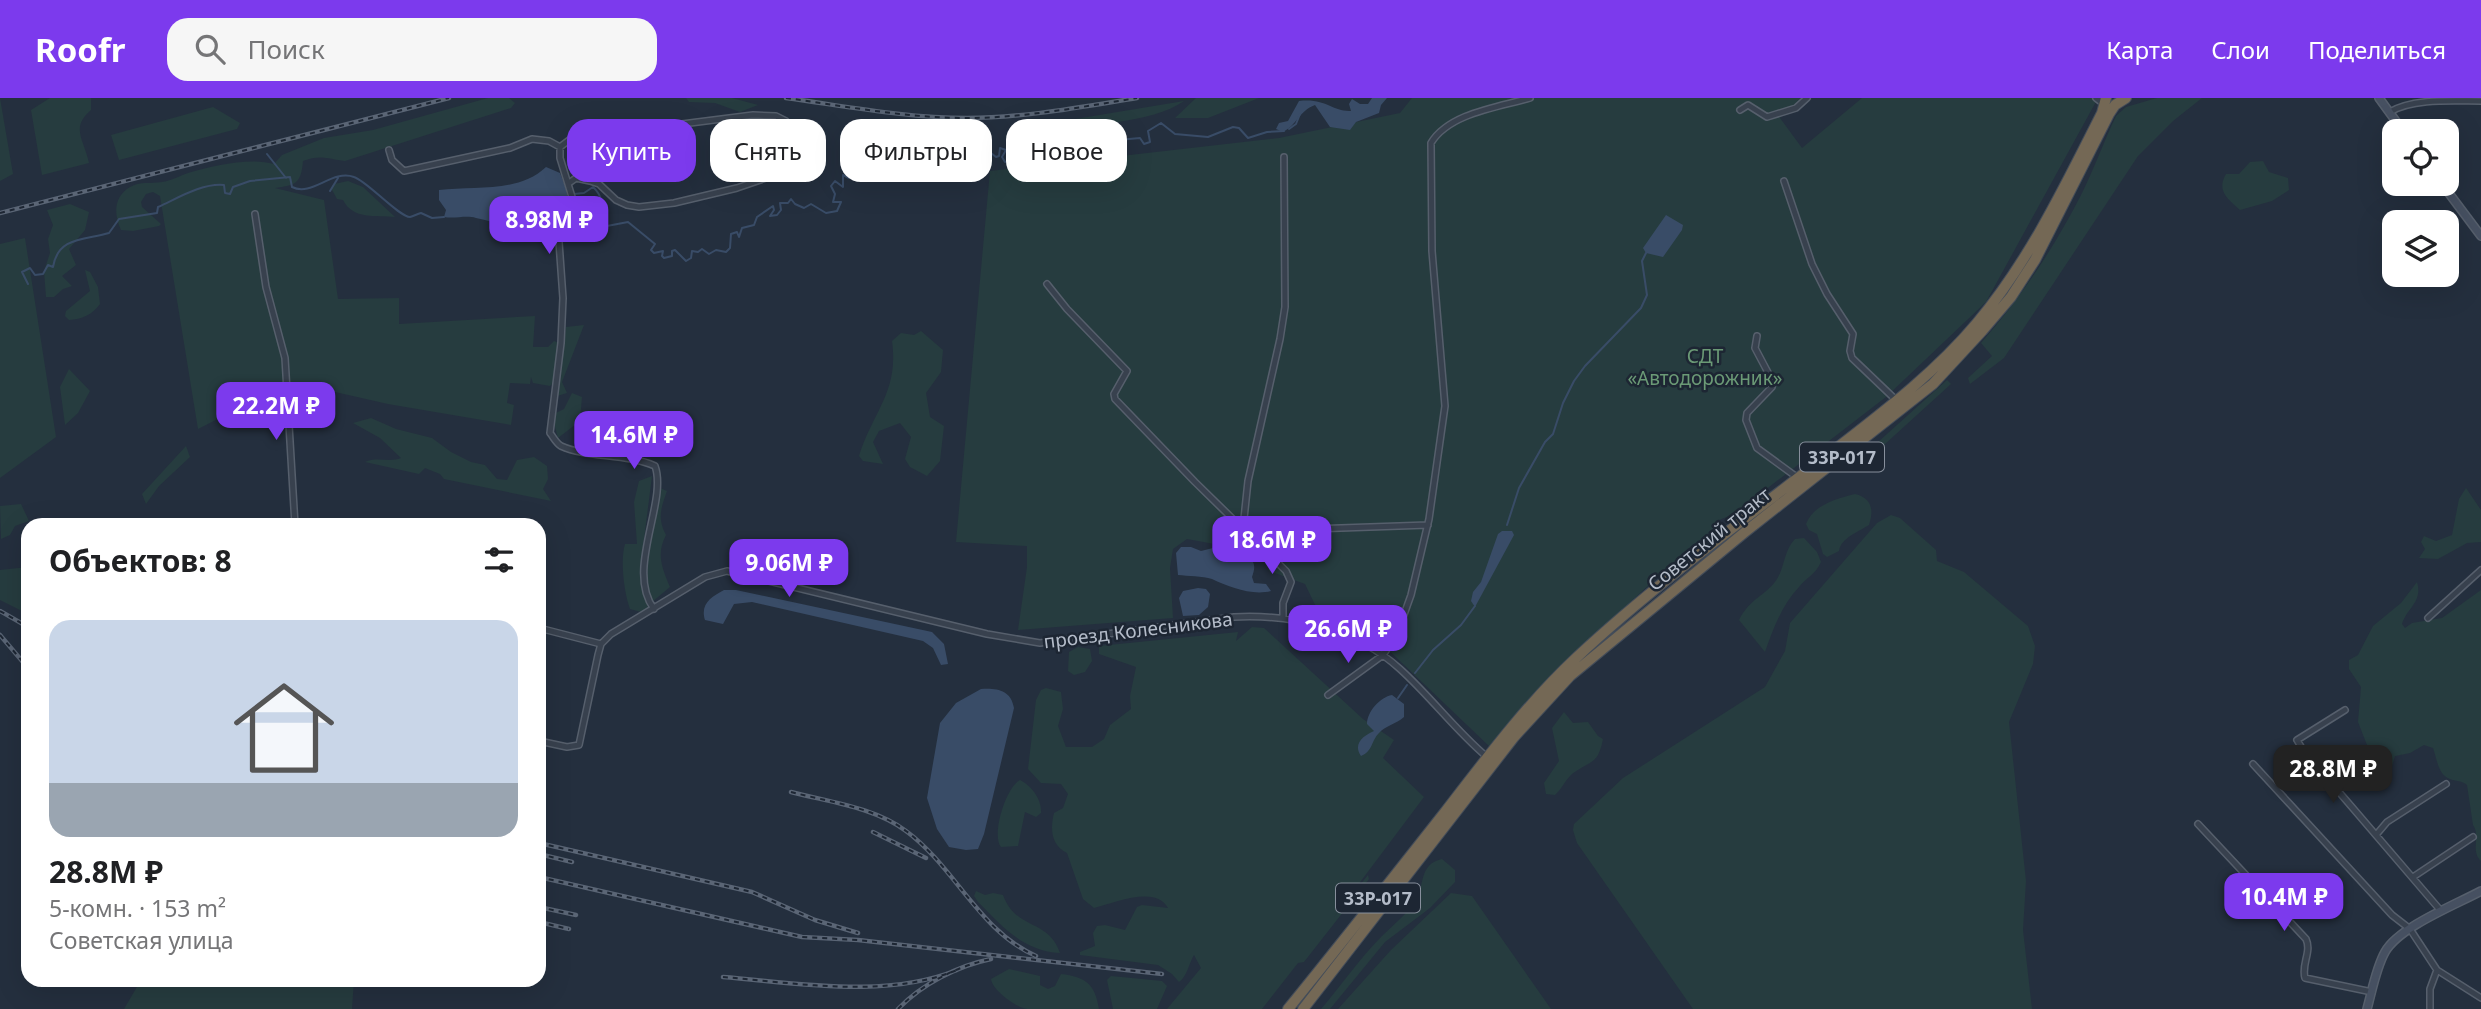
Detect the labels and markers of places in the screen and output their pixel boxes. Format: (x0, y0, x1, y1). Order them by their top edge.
pin: 8.98M ₽ (484, 197, 614, 256)
pin: 22.2M ₽ (211, 382, 341, 442)
pin: 14.6M ₽ (569, 412, 699, 471)
pin: 18.6M ₽ (1207, 517, 1337, 576)
pin: 9.06M ₽ (724, 540, 854, 599)
pin: 26.6M ₽ (1283, 606, 1413, 665)
pin: 28.8M ₽ (2268, 746, 2398, 805)
pin: 10.4M ₽ (2219, 874, 2349, 933)

